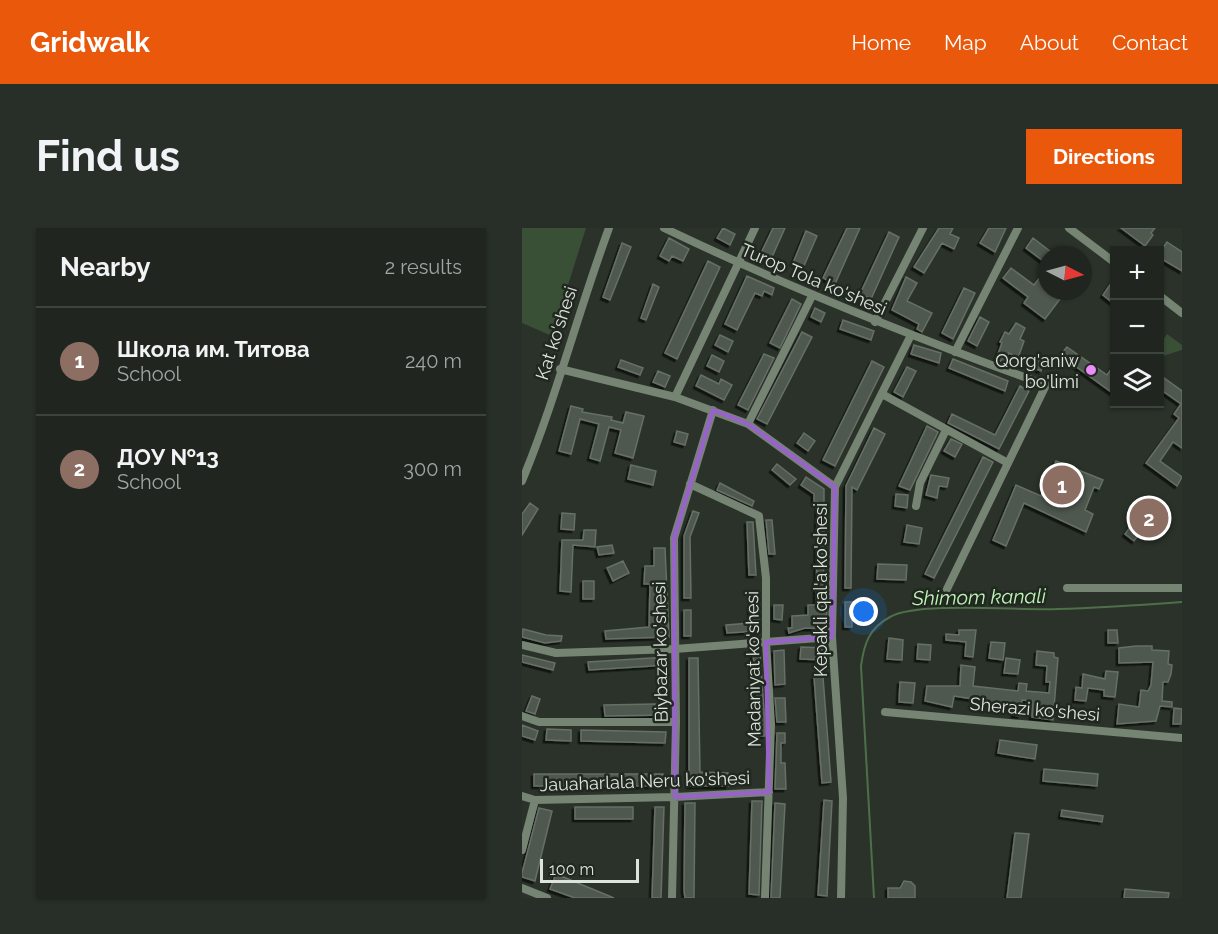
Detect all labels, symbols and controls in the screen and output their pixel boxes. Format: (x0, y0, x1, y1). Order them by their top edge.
text: Gridwalk (30, 26, 150, 59)
text: Home (852, 30, 911, 55)
text: Map (944, 30, 987, 55)
text: About (1020, 30, 1079, 55)
text: Contact (1112, 30, 1188, 55)
button: Directions (1026, 129, 1182, 184)
text: Find us (36, 132, 180, 181)
street label: Turop Tola ko'shesi (738, 239, 890, 319)
north arrow (1038, 246, 1092, 300)
map controls (1110, 246, 1164, 408)
button: + (1110, 246, 1164, 300)
text: Nearby (60, 252, 150, 282)
text: 2 results (385, 255, 462, 279)
street label: Kat ko'shesi (531, 284, 581, 382)
button: − (1110, 300, 1164, 354)
text: Школа им. Титова (117, 336, 310, 362)
text: 1 (75, 349, 84, 373)
text: 240 m (405, 349, 462, 373)
place label: Qorg'aniw bo'limi (995, 350, 1079, 392)
button: layers (1110, 354, 1164, 408)
text: School (117, 362, 181, 386)
marker: Qorg'aniw bo'limi (1084, 363, 1098, 377)
text: ДОУ №13 (117, 444, 219, 470)
text: 2 (74, 457, 85, 481)
text: 300 m (403, 457, 462, 481)
pin: 1 (1042, 462, 1082, 508)
text: School (117, 470, 181, 494)
pin: 2 (1130, 496, 1168, 540)
street label: Kepakli qal'a ko'shesi (810, 503, 831, 677)
street label: Biybazar ko'shesi (648, 581, 672, 723)
water label: Shimom kanali (911, 584, 1047, 610)
street label: Madaniyat ko'shesi (741, 591, 765, 747)
your location (849, 597, 878, 626)
street label: Sherazi ko'shesi (969, 693, 1101, 725)
street label: Jauaharlala Neru ko'shesi (539, 767, 751, 795)
scale bar (540, 856, 639, 884)
text: 100 m (549, 860, 594, 879)

